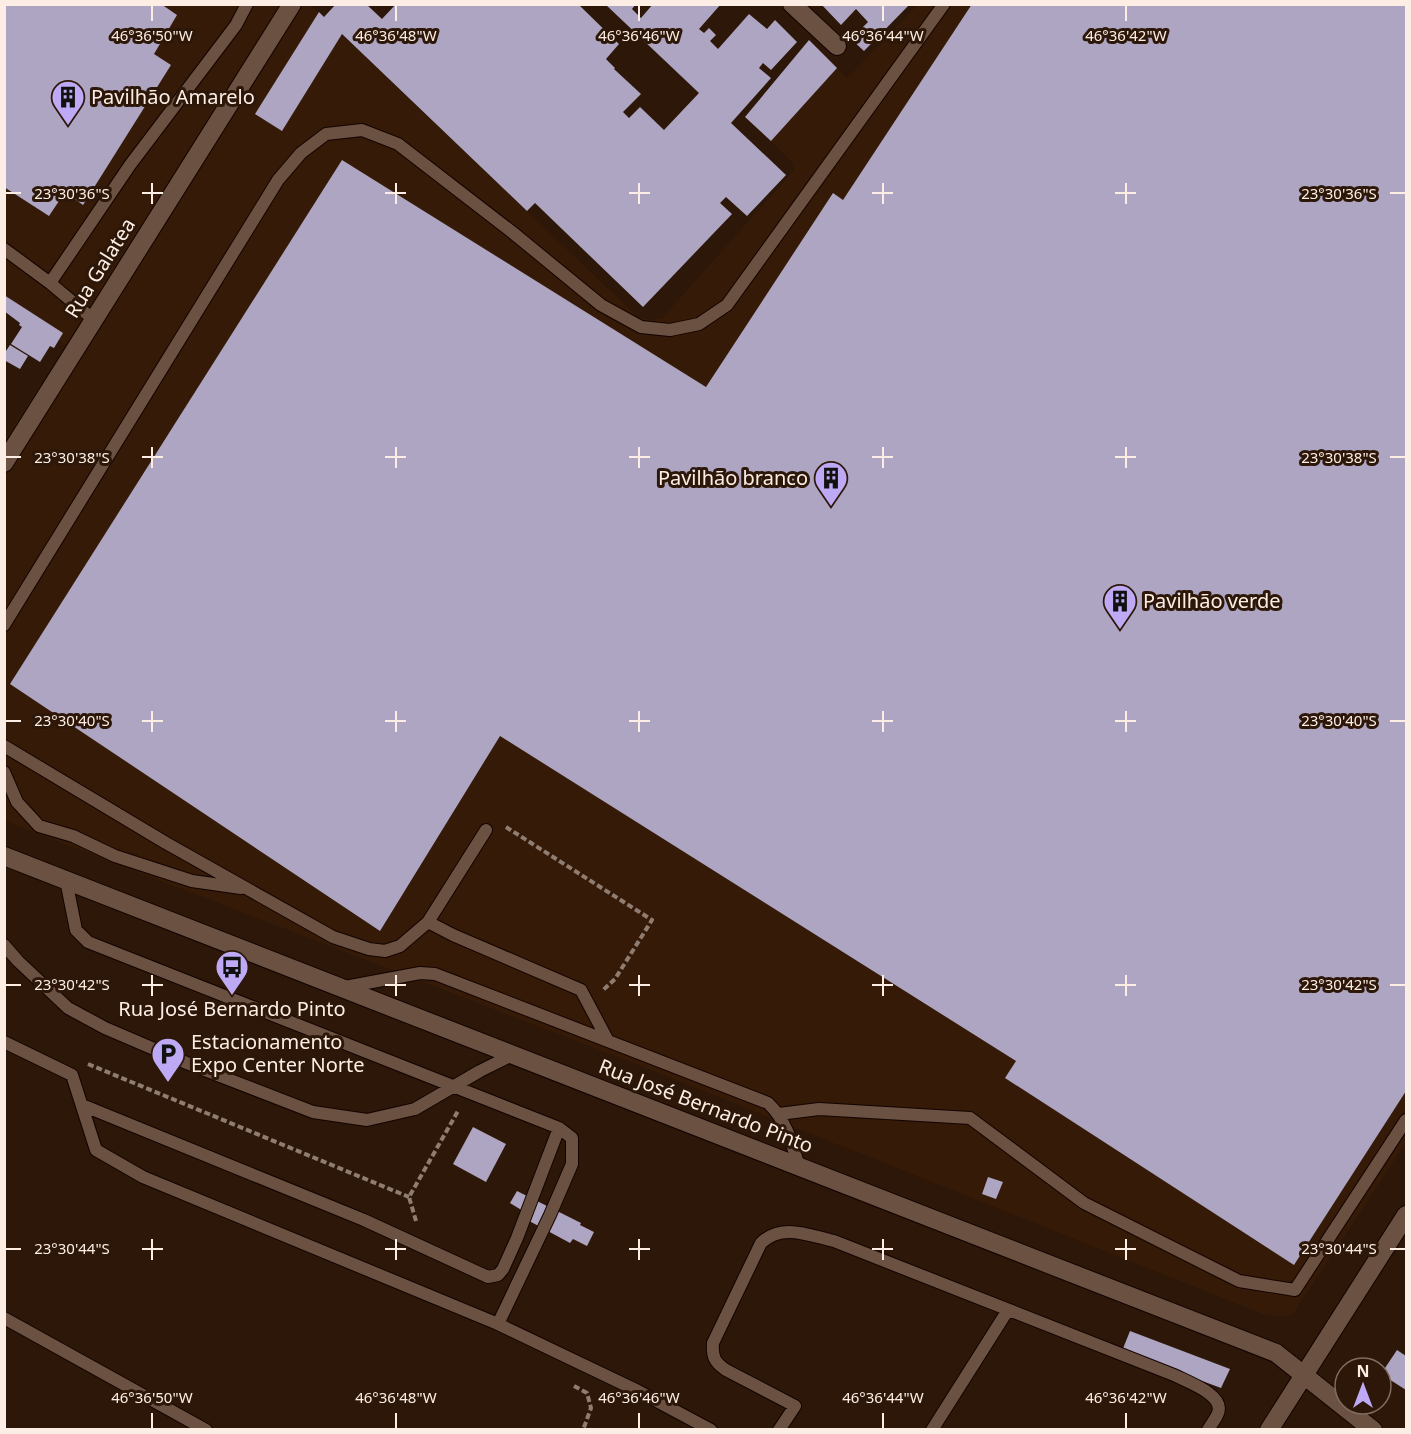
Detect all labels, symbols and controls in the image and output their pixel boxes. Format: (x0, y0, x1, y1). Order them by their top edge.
text: 46°36'50"W (111, 25, 193, 45)
text: 46°36'48"W (355, 25, 437, 45)
text: 46°36'46"W (598, 25, 680, 45)
text: 46°36'44"W (842, 25, 924, 45)
text: 46°36'42"W (1085, 25, 1167, 45)
building icon: Pavilhão Amarelo (50, 79, 86, 126)
place label: Pavilhão Amarelo (91, 83, 255, 110)
text: 23°30'36"S (34, 183, 110, 203)
text: 23°30'36"S (1301, 183, 1377, 203)
street label: Rua Galatea (58, 213, 141, 323)
text: 23°30'38"S (34, 447, 110, 467)
text: 23°30'38"S (1301, 447, 1377, 467)
building icon: Pavilhão branco (813, 460, 849, 507)
place label: Pavilhão branco (658, 464, 808, 491)
building icon: Pavilhão verde (1102, 583, 1138, 630)
place label: Pavilhão verde (1143, 587, 1281, 614)
text: 23°30'40"S (34, 710, 110, 730)
text: 23°30'40"S (1301, 710, 1377, 730)
bus stop icon: Rua José Bernardo Pinto (214, 949, 250, 996)
text: 23°30'42"S (34, 974, 110, 994)
text: 23°30'42"S (1301, 974, 1377, 994)
place label: Rua José Bernardo Pinto (118, 995, 346, 1022)
place label: Estacionamento Expo Center Norte (191, 1028, 365, 1078)
parking icon: Estacionamento Expo Center Norte (150, 1036, 186, 1083)
street label: Rua José Bernardo Pinto (595, 1052, 817, 1159)
text: 23°30'44"S (34, 1238, 110, 1258)
text: 23°30'44"S (1301, 1238, 1377, 1258)
north arrow (1333, 1356, 1393, 1416)
text: N (1356, 1360, 1370, 1382)
text: 46°36'50"W (111, 1387, 193, 1407)
text: 46°36'48"W (355, 1387, 437, 1407)
text: 46°36'46"W (598, 1387, 680, 1407)
text: 46°36'44"W (842, 1387, 924, 1407)
text: 46°36'42"W (1085, 1387, 1167, 1407)

